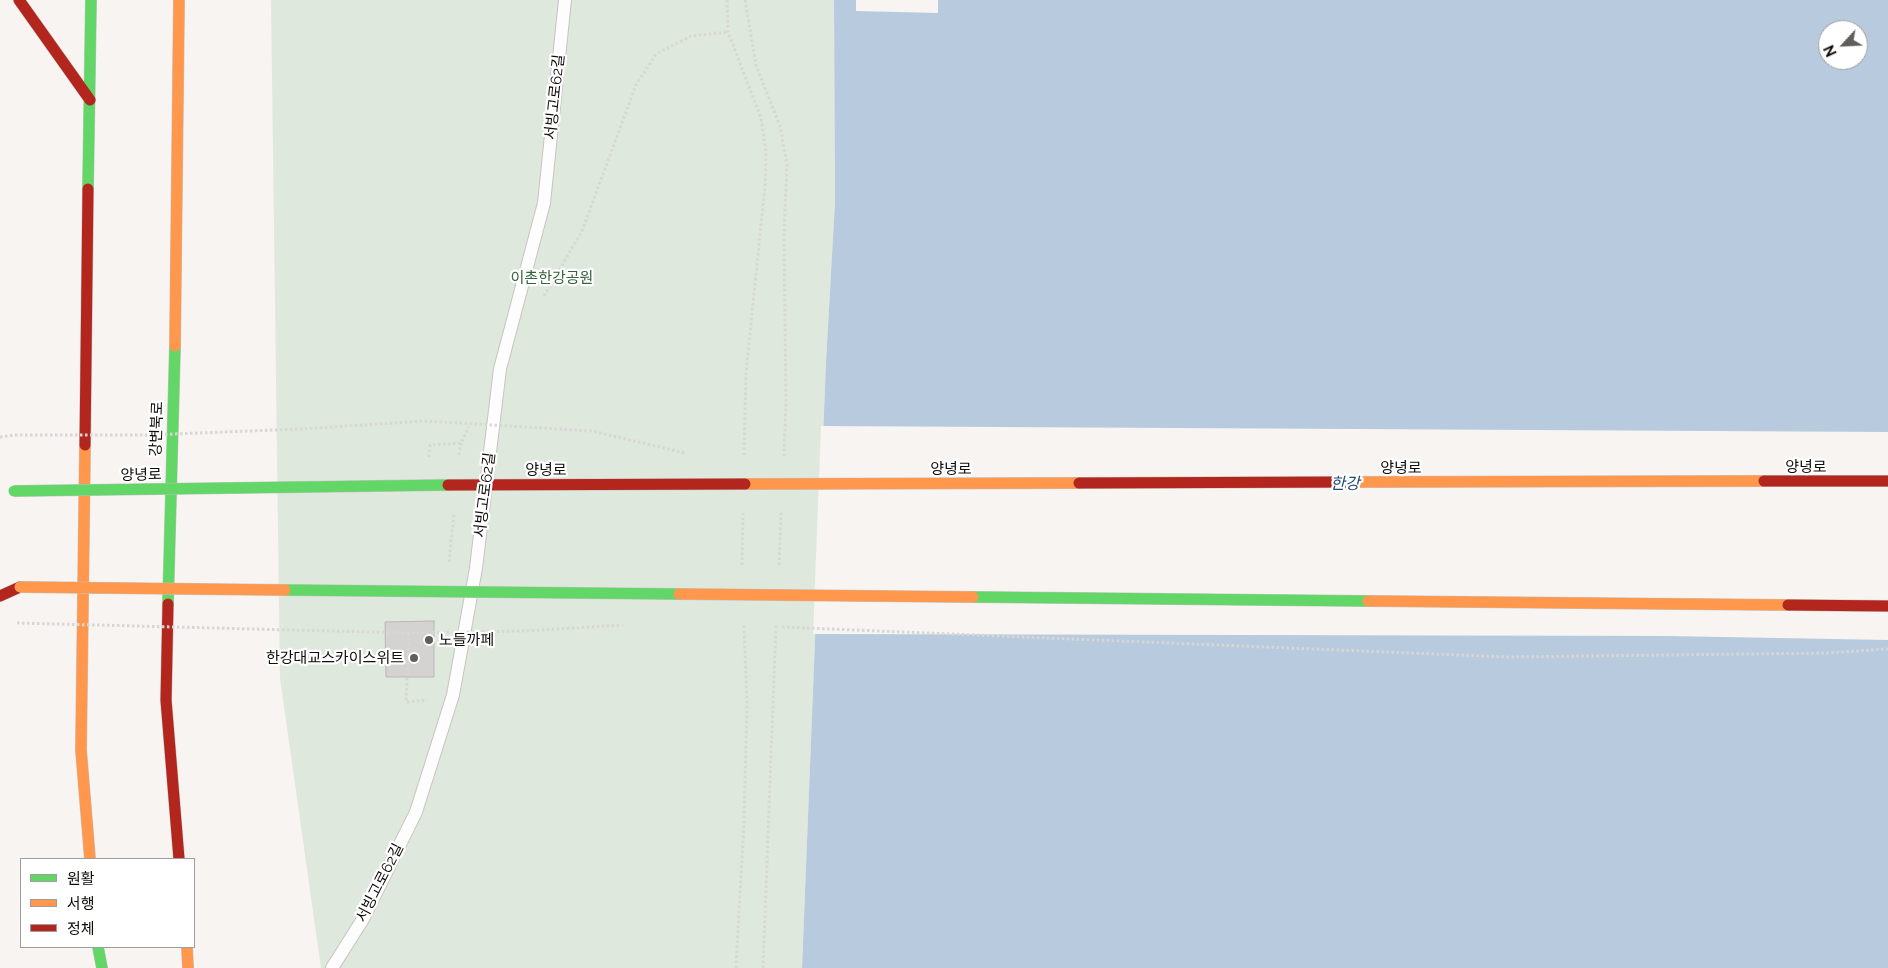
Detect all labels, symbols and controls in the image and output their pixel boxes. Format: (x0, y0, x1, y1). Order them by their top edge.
north arrow (1818, 20, 1868, 70)
text: N (1821, 43, 1840, 59)
street label: 서빙고로62길 (542, 53, 568, 141)
park label: 이촌한강공원 (511, 269, 593, 287)
street label: 강변북로 (147, 401, 167, 457)
street label: 서빙고로62길 (471, 451, 499, 539)
street label: 양녕로 (1785, 458, 1827, 476)
street label: 양녕로 (1380, 459, 1422, 477)
street label: 양녕로 (930, 460, 972, 478)
street label: 양녕로 (525, 461, 567, 479)
street label: 양녕로 (120, 466, 162, 484)
water label: 한강 (1330, 474, 1360, 494)
place label: 노들까페 (439, 631, 494, 649)
marker: 노들까페 (423, 634, 435, 646)
place label: 한강대교스카이스위트 (266, 649, 404, 667)
marker: 한강대교스카이스위트 (408, 652, 420, 664)
street label: 서빙고로62길 (352, 841, 408, 925)
legend (20, 858, 195, 948)
text: 원활 (67, 870, 95, 888)
text: 서행 (67, 895, 95, 913)
text: 정체 (67, 920, 95, 938)

